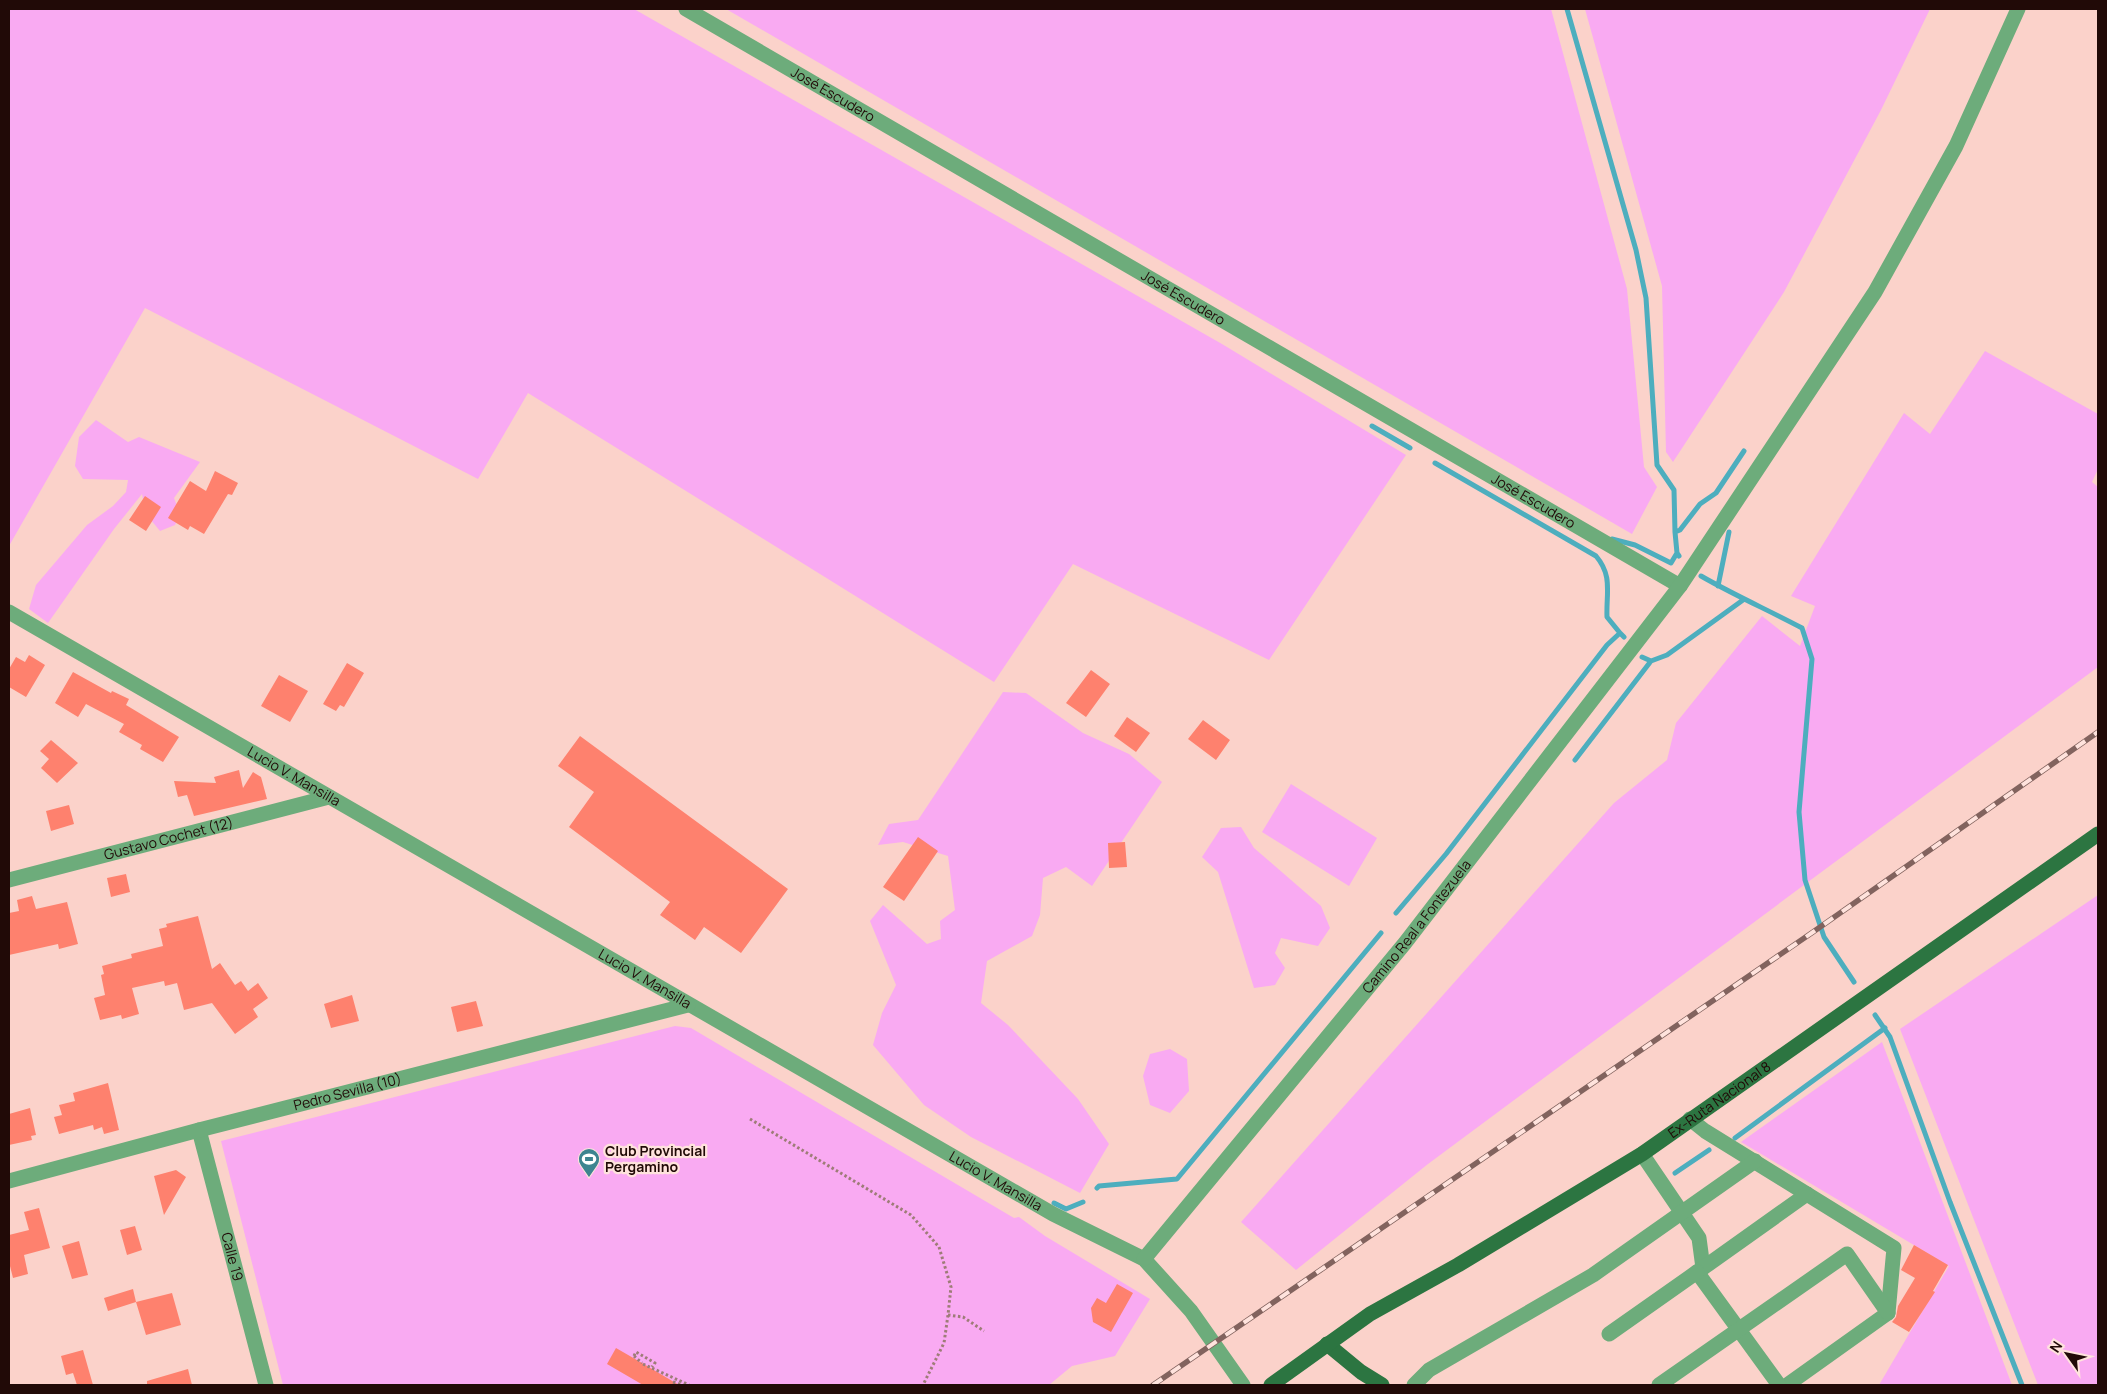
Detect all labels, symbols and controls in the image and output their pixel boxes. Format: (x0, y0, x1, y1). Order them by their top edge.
street label: José Escudero (788, 62, 879, 126)
street label: José Escudero (1138, 265, 1229, 329)
street label: José Escudero (1488, 469, 1579, 532)
street label: Lucio V. Mansilla (244, 742, 344, 810)
street label: Gustavo Cochet (12) (102, 812, 235, 864)
street label: Camino Real a Fontezuela (1357, 855, 1475, 997)
street label: Lucio V. Mansilla (595, 944, 695, 1012)
street label: Ex-Ruta Nacional 8 (1664, 1057, 1774, 1142)
street label: Pedro Sevilla (10) (291, 1069, 403, 1115)
place label: Club Provincial Pergamino (605, 1141, 706, 1176)
street label: Lucio V. Mansilla (946, 1146, 1046, 1215)
sports icon: Club Provincial Pergamino (577, 1147, 601, 1178)
street label: Calle 19 (217, 1230, 248, 1283)
north arrow (2042, 1329, 2092, 1379)
text: N (2045, 1337, 2066, 1356)

